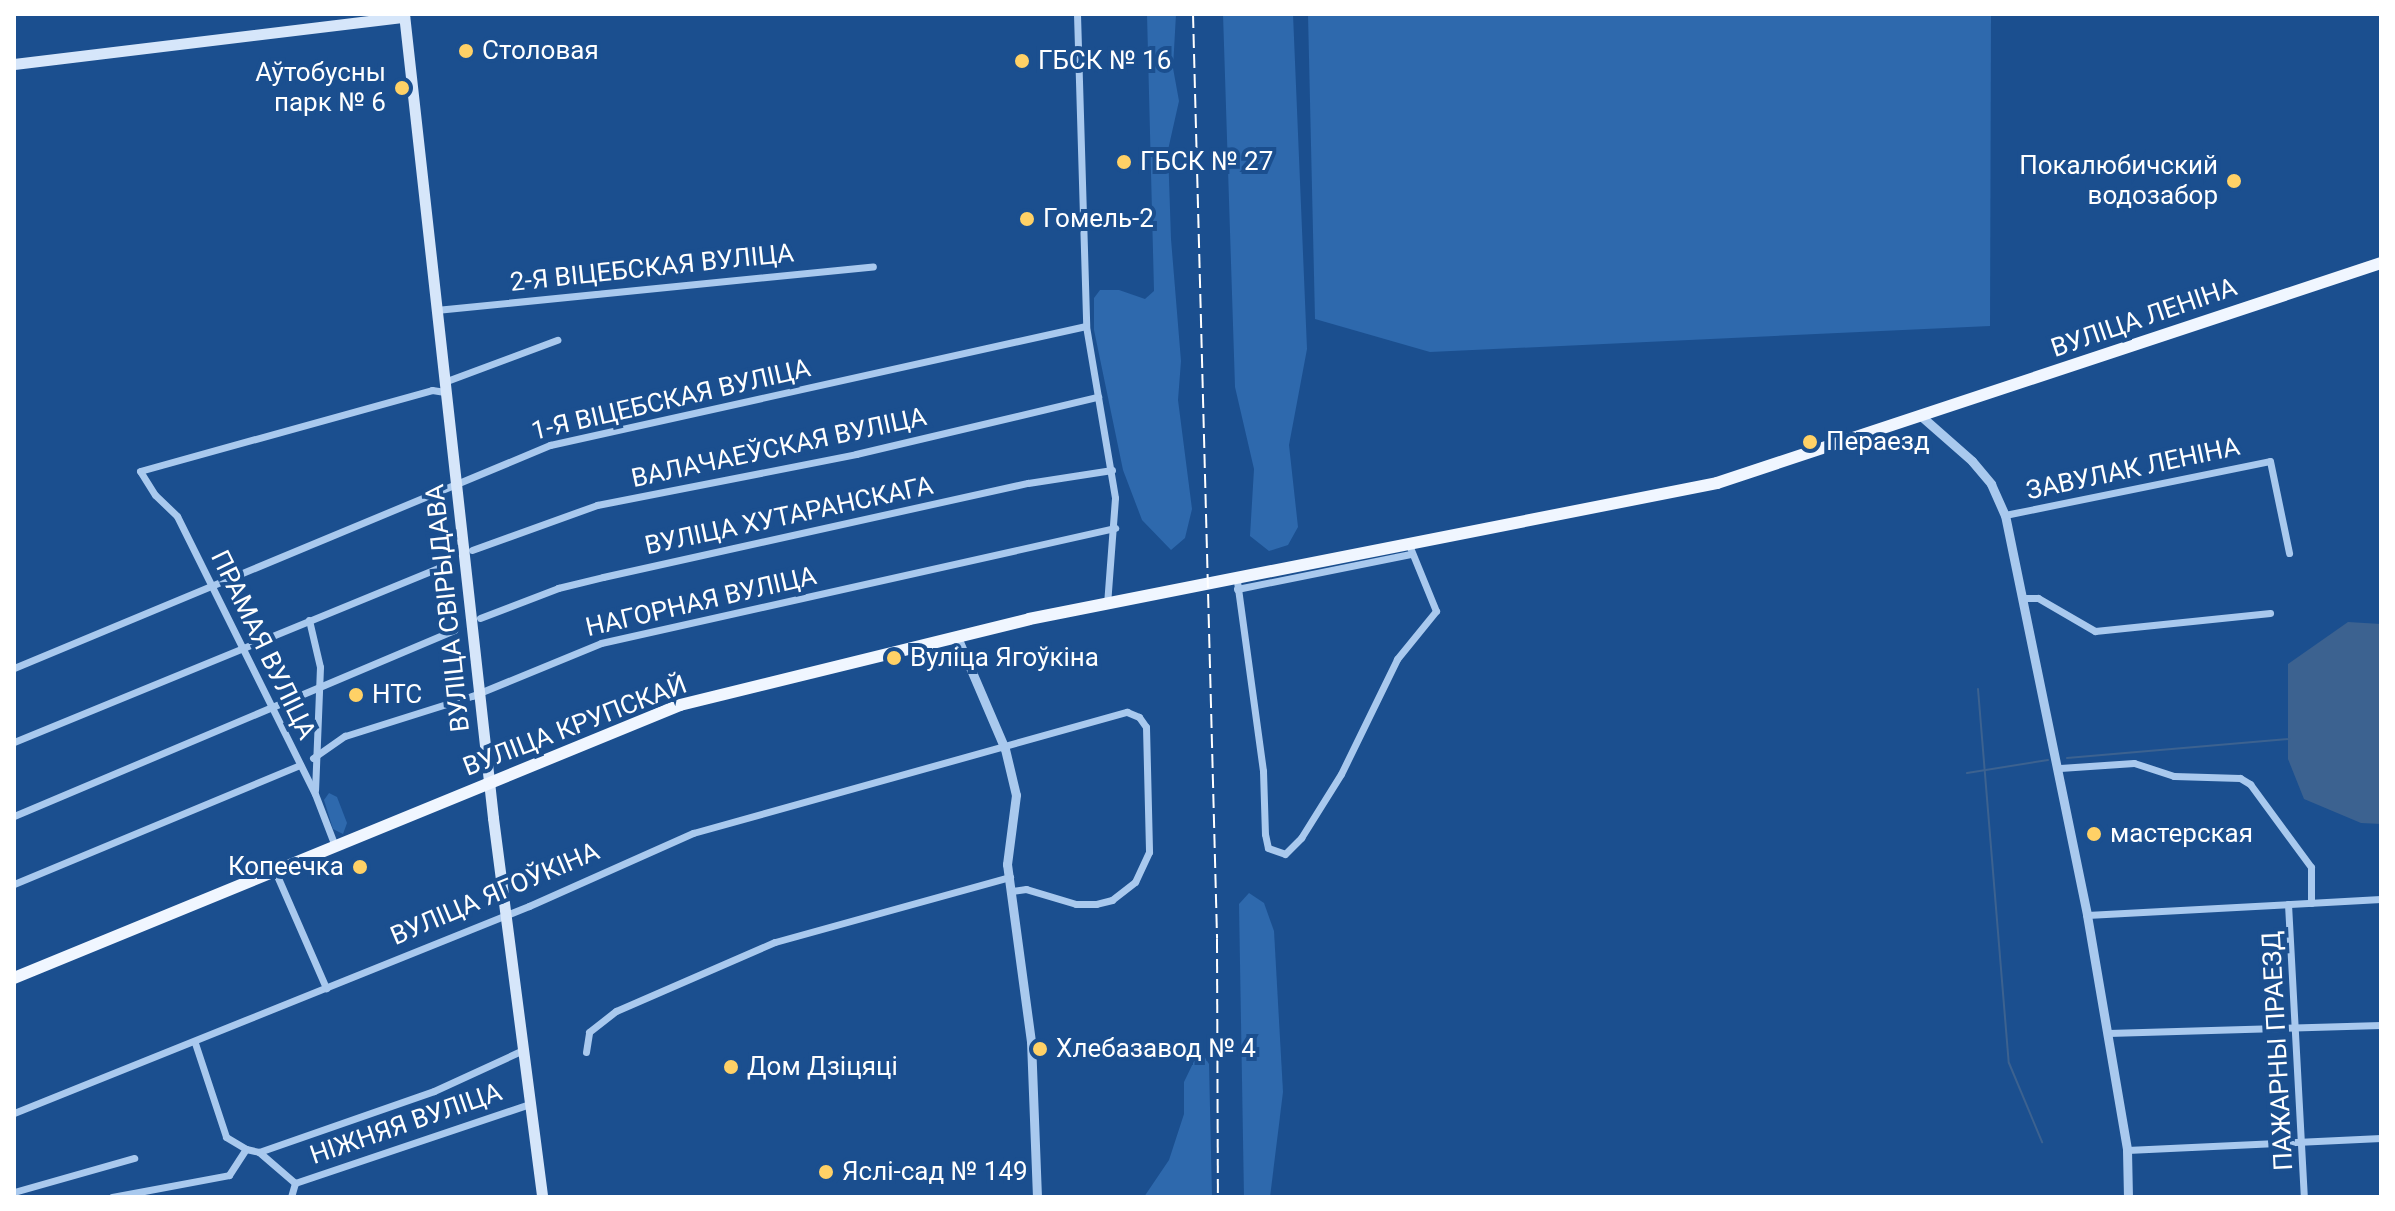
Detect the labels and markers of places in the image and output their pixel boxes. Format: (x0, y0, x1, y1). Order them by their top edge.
place label: Столовая (482, 35, 599, 67)
marker: Столовая (457, 42, 475, 60)
place label: ГБСК № 16 (1038, 45, 1171, 77)
marker: ГБСК № 16 (1013, 52, 1031, 70)
place label: Аўтобусны парк № 6 (255, 57, 386, 118)
marker: Аўтобусны парк № 6 (393, 79, 411, 97)
place label: ГБСК № 27 (1140, 146, 1273, 178)
place label: Покалюбичский водозабор (2019, 150, 2218, 212)
marker: ГБСК № 27 (1115, 153, 1133, 171)
marker: Покалюбичский водозабор (2225, 172, 2243, 190)
place label: Гомель-2 (1043, 203, 1154, 235)
marker: Гомель-2 (1018, 210, 1036, 228)
place label: Пераезд (1826, 426, 1930, 458)
marker: Пераезд (1801, 433, 1819, 451)
place label: Вуліца Ягоўкіна (910, 642, 1099, 674)
marker: Вуліца Ягоўкіна (885, 649, 903, 667)
place label: НТС (372, 679, 422, 711)
marker: НТС (347, 686, 365, 704)
place label: мастерская (2110, 818, 2253, 850)
marker: мастерская (2085, 825, 2103, 843)
place label: Копеечка (228, 851, 344, 883)
marker: Копеечка (351, 858, 369, 876)
place label: Хлебазавод № 4 (1056, 1033, 1256, 1065)
marker: Хлебазавод № 4 (1031, 1040, 1049, 1058)
place label: Дом Дзіцяці (747, 1051, 898, 1083)
marker: Дом Дзіцяці (722, 1058, 740, 1076)
place label: Яслі-сад № 149 (842, 1156, 1028, 1188)
marker: Яслі-сад № 149 (817, 1163, 835, 1181)

